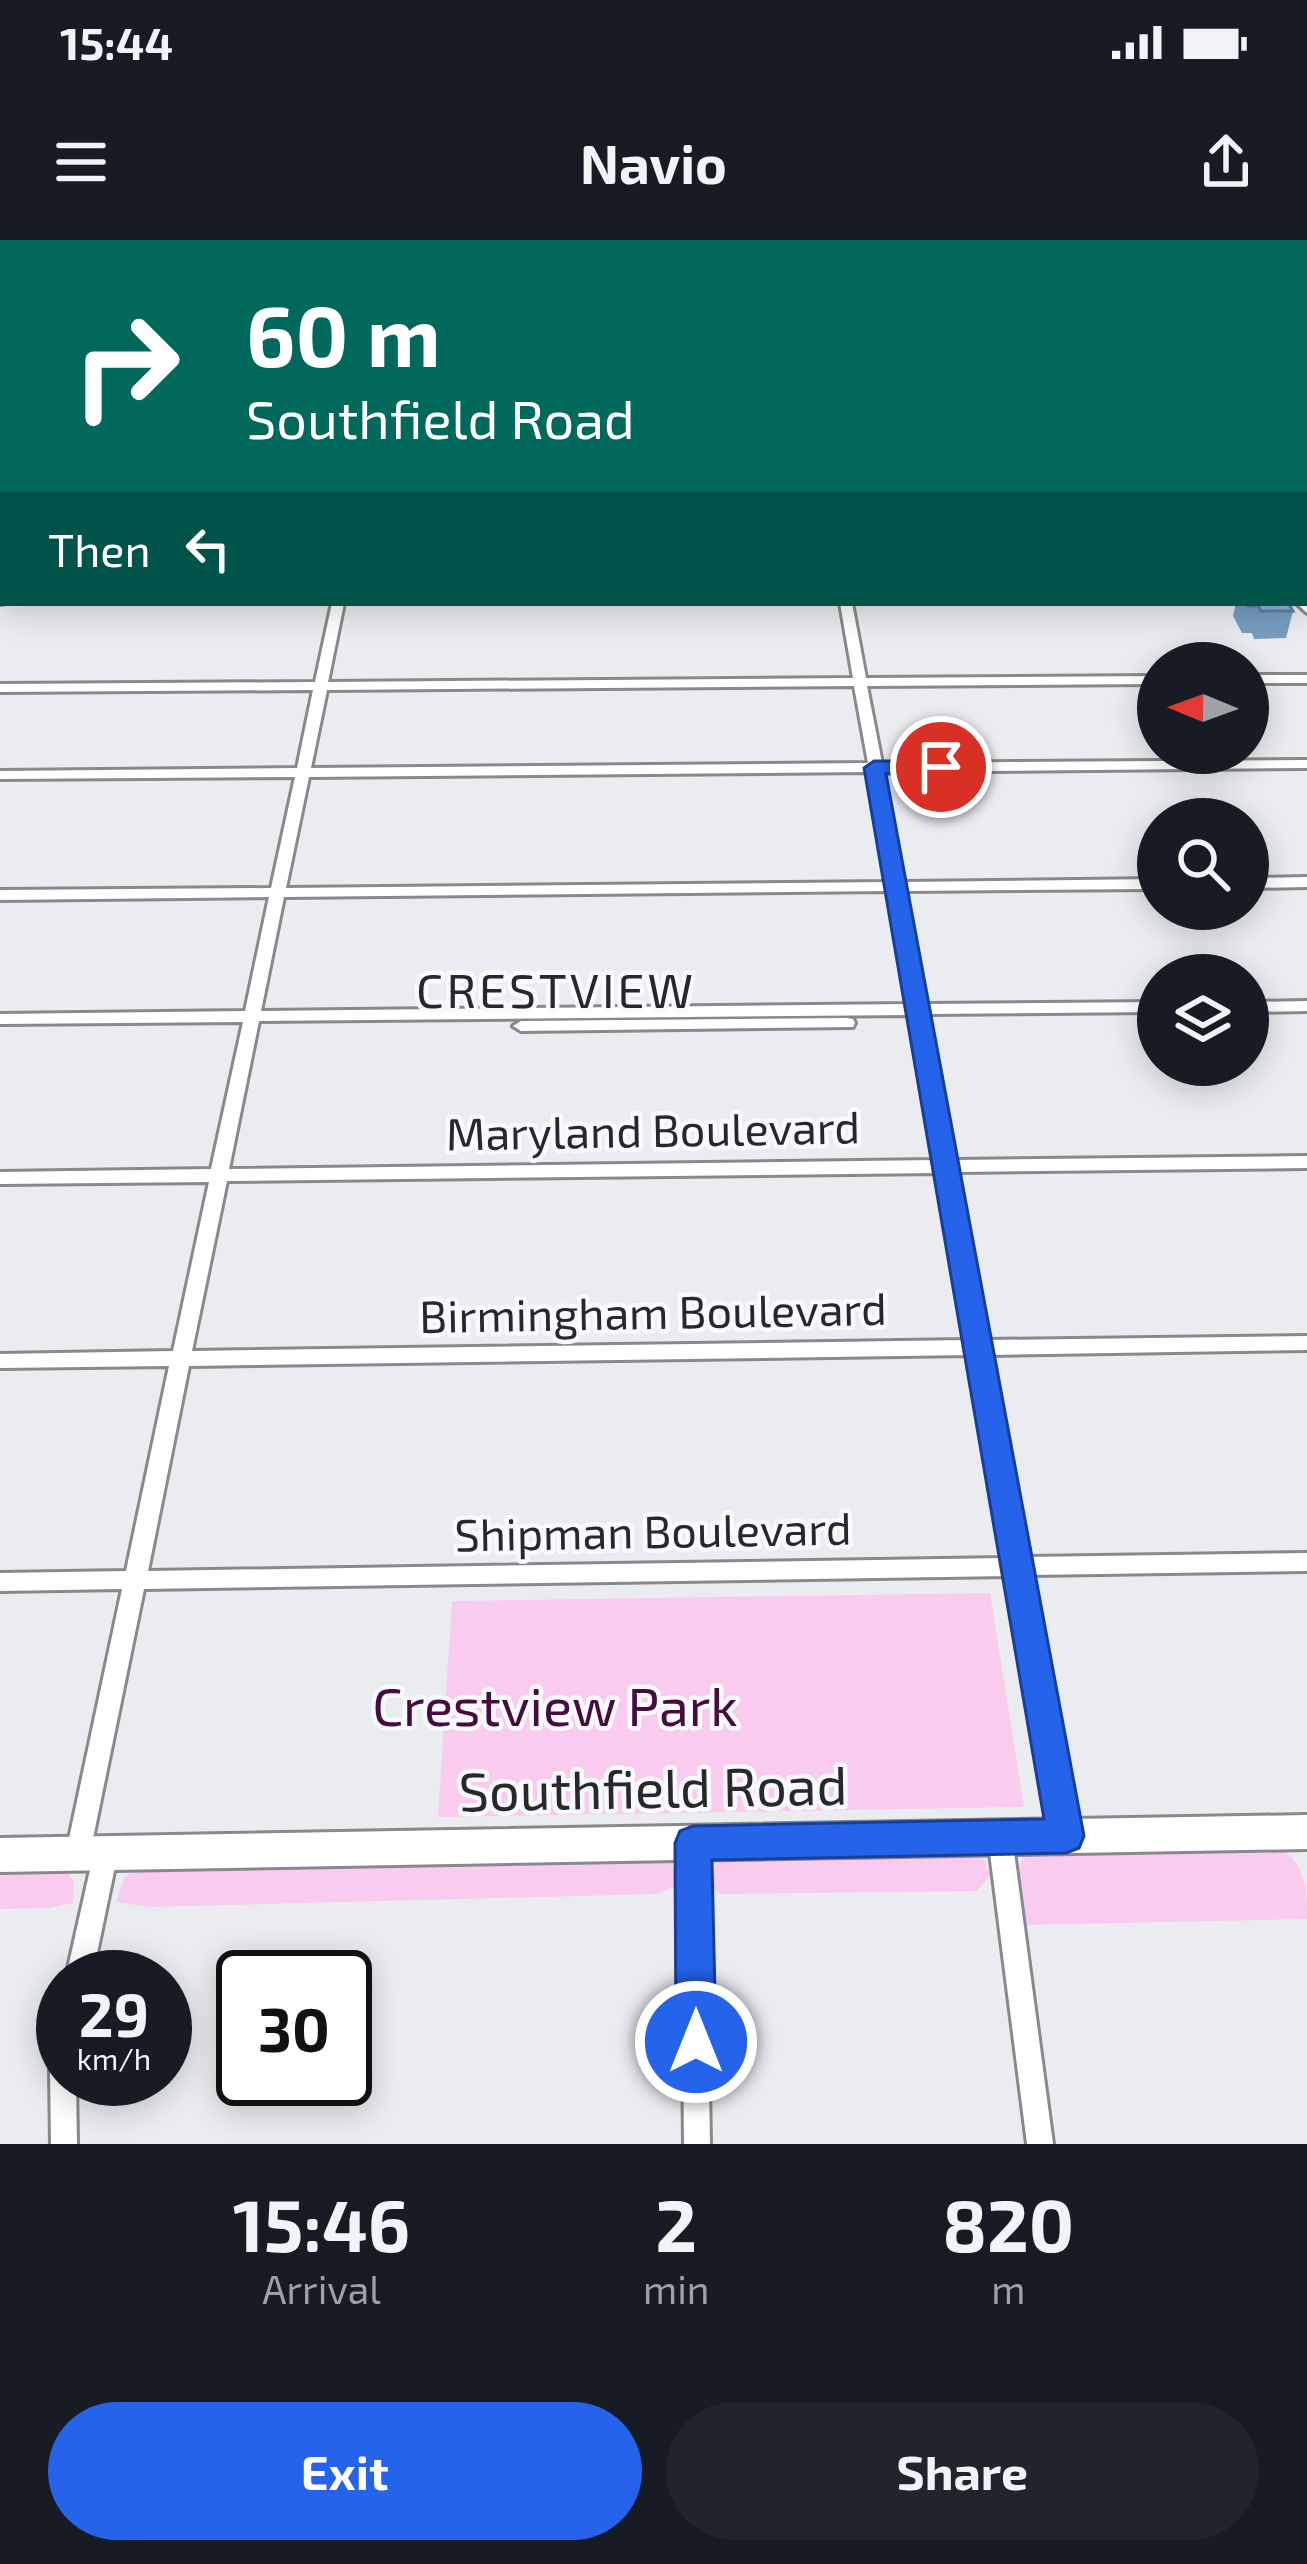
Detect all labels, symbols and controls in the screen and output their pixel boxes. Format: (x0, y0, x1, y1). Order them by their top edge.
text: 15:44 (60, 15, 173, 69)
icon: menu (48, 129, 114, 195)
icon: share (1193, 129, 1259, 195)
text: Navio (580, 130, 727, 195)
text: 60 m (246, 283, 441, 384)
icon: right (48, 288, 204, 444)
text: Southfield Road (246, 385, 635, 450)
icon: left (175, 516, 241, 582)
text: Then (48, 522, 151, 576)
north arrow (1137, 642, 1269, 774)
map controls (1137, 642, 1269, 1086)
pin (890, 716, 992, 818)
icon: arrive (908, 734, 974, 800)
button: search (1137, 798, 1269, 930)
button: layers (1137, 954, 1269, 1086)
district label: CRESTVIEW (416, 960, 696, 1018)
street label: Maryland Boulevard (445, 1098, 861, 1160)
street label: Birmingham Boulevard (419, 1280, 887, 1342)
street label: Shipman Boulevard (454, 1500, 852, 1560)
park label: Crestview Park (372, 1672, 738, 1737)
street label: Southfield Road (458, 1751, 848, 1822)
speed limit sign: 30 (216, 1950, 372, 2106)
text: 29 (79, 1977, 149, 2049)
position arrow (633, 1979, 759, 2105)
text: km/h (77, 2040, 151, 2076)
text: 15:46 (233, 2180, 410, 2266)
text: 2 (655, 2180, 697, 2266)
text: 820 (942, 2180, 1074, 2266)
text: Arrival (262, 2265, 381, 2312)
text: min (643, 2265, 710, 2312)
text: m (991, 2265, 1025, 2312)
button: Exit (48, 2402, 642, 2540)
button: Share (666, 2402, 1259, 2540)

